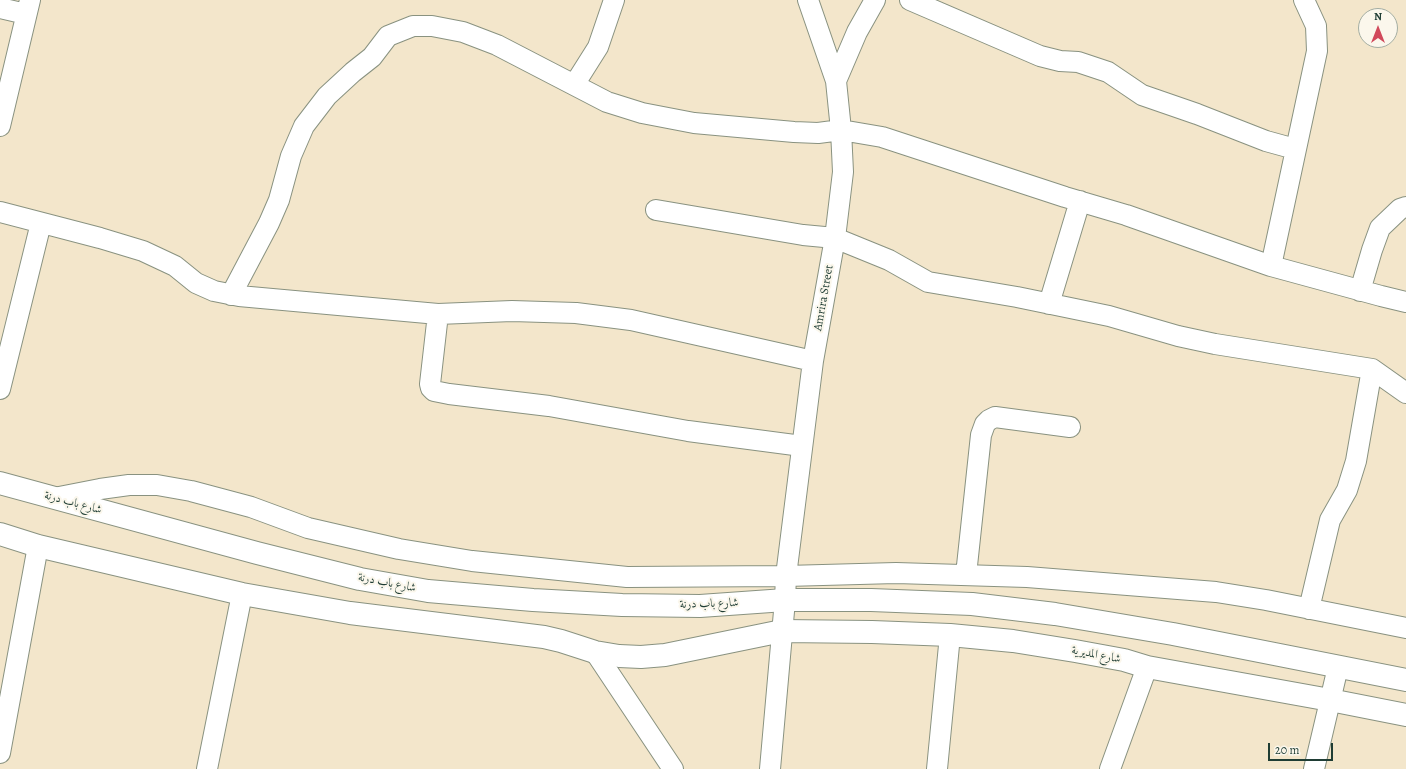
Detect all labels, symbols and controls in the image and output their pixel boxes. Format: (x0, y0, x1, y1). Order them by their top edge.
north arrow (1358, 8, 1398, 48)
text: N (1374, 9, 1382, 24)
street label: Amrira Street (811, 264, 837, 332)
street label: شارع باب درنة (43, 488, 103, 518)
street label: شارع باب درنة (357, 570, 417, 596)
street label: شارع باب درنة (679, 596, 739, 612)
street label: شارع المديرية (1070, 643, 1122, 667)
scale bar (1270, 735, 1335, 761)
text: 20 m (1275, 742, 1299, 758)

